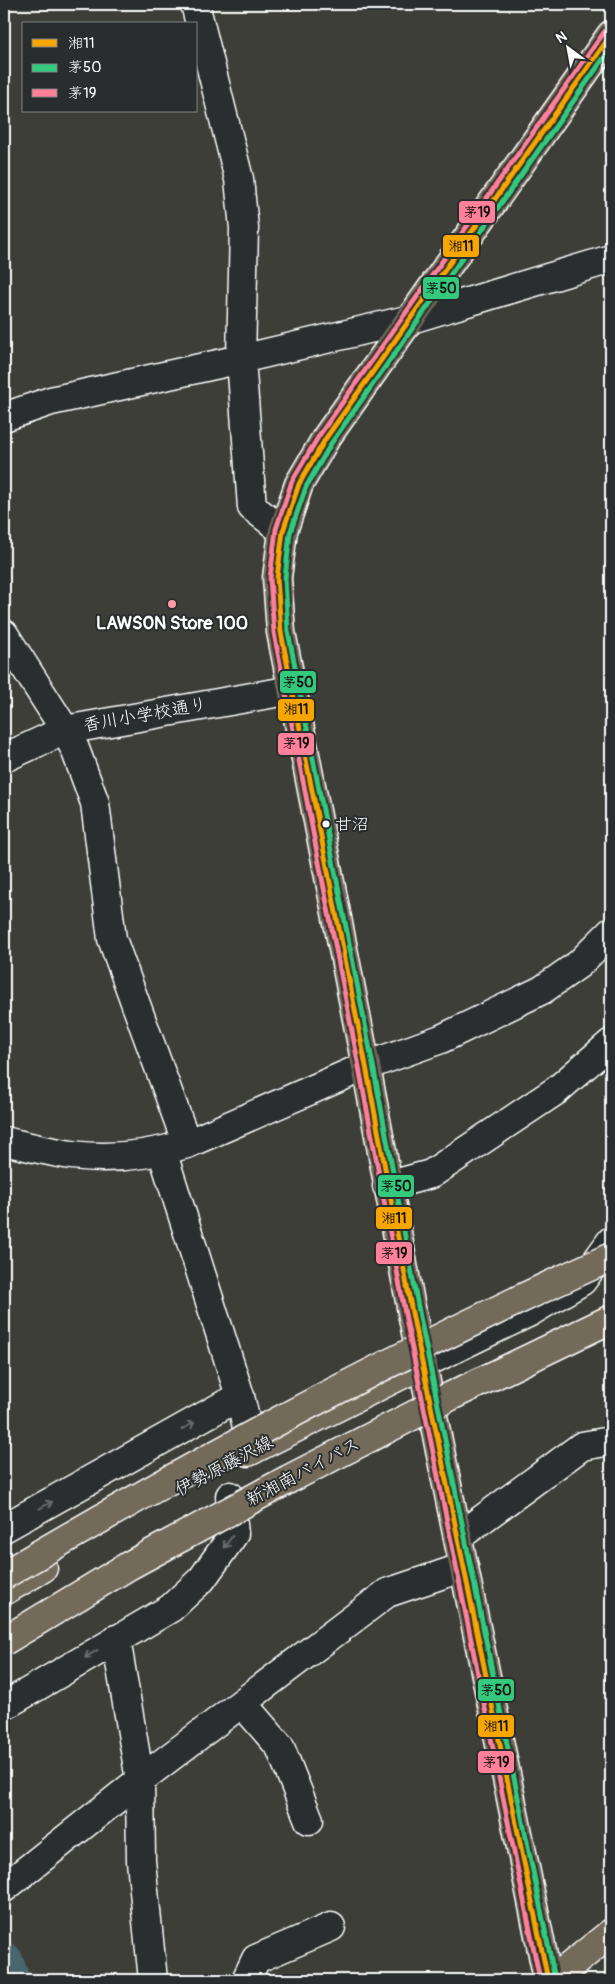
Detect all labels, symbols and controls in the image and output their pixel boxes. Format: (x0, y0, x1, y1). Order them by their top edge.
legend (22, 22, 198, 112)
north arrow (542, 22, 592, 72)
text: N (553, 28, 570, 47)
text: 湘11 (68, 34, 95, 53)
text: 茅50 (68, 58, 101, 77)
text: 茅19 (68, 84, 97, 103)
line badge: 茅19 (458, 200, 496, 224)
text: 茅19 (464, 204, 490, 221)
line badge: 湘11 (442, 234, 480, 258)
text: 湘11 (449, 238, 473, 255)
line badge: 茅50 (422, 276, 460, 300)
text: 茅50 (425, 280, 457, 297)
marker: LAWSON Store 100 (166, 598, 178, 610)
place label: LAWSON Store 100 (96, 612, 248, 635)
line badge: 茅50 (279, 670, 317, 694)
text: 茅50 (282, 674, 314, 691)
street label: 香川小学校通り (81, 693, 209, 737)
line badge: 湘11 (277, 698, 315, 722)
text: 湘11 (284, 701, 308, 718)
line badge: 茅19 (277, 732, 315, 756)
text: 茅19 (283, 735, 309, 752)
place label: 甘沼 (335, 814, 369, 835)
marker: 甘沼 (321, 819, 331, 829)
line badge: 茅50 (377, 1174, 415, 1198)
text: 茅50 (380, 1178, 412, 1195)
line badge: 湘11 (375, 1206, 413, 1230)
text: 湘11 (382, 1210, 406, 1227)
line badge: 茅19 (375, 1241, 413, 1265)
text: 茅19 (381, 1245, 407, 1262)
one-way arrow (181, 1420, 195, 1430)
street label: 伊勢原藤沢線 (171, 1430, 277, 1502)
street label: 新湘南バイパス (242, 1432, 364, 1512)
one-way arrow (39, 1499, 53, 1509)
one-way arrow (223, 1535, 233, 1549)
one-way arrow (84, 1649, 98, 1659)
line badge: 茅50 (477, 1678, 515, 1702)
text: 茅50 (480, 1682, 512, 1699)
line badge: 湘11 (477, 1714, 515, 1738)
text: 湘11 (484, 1718, 508, 1735)
line badge: 茅19 (477, 1750, 515, 1774)
text: 茅19 (483, 1754, 509, 1771)

